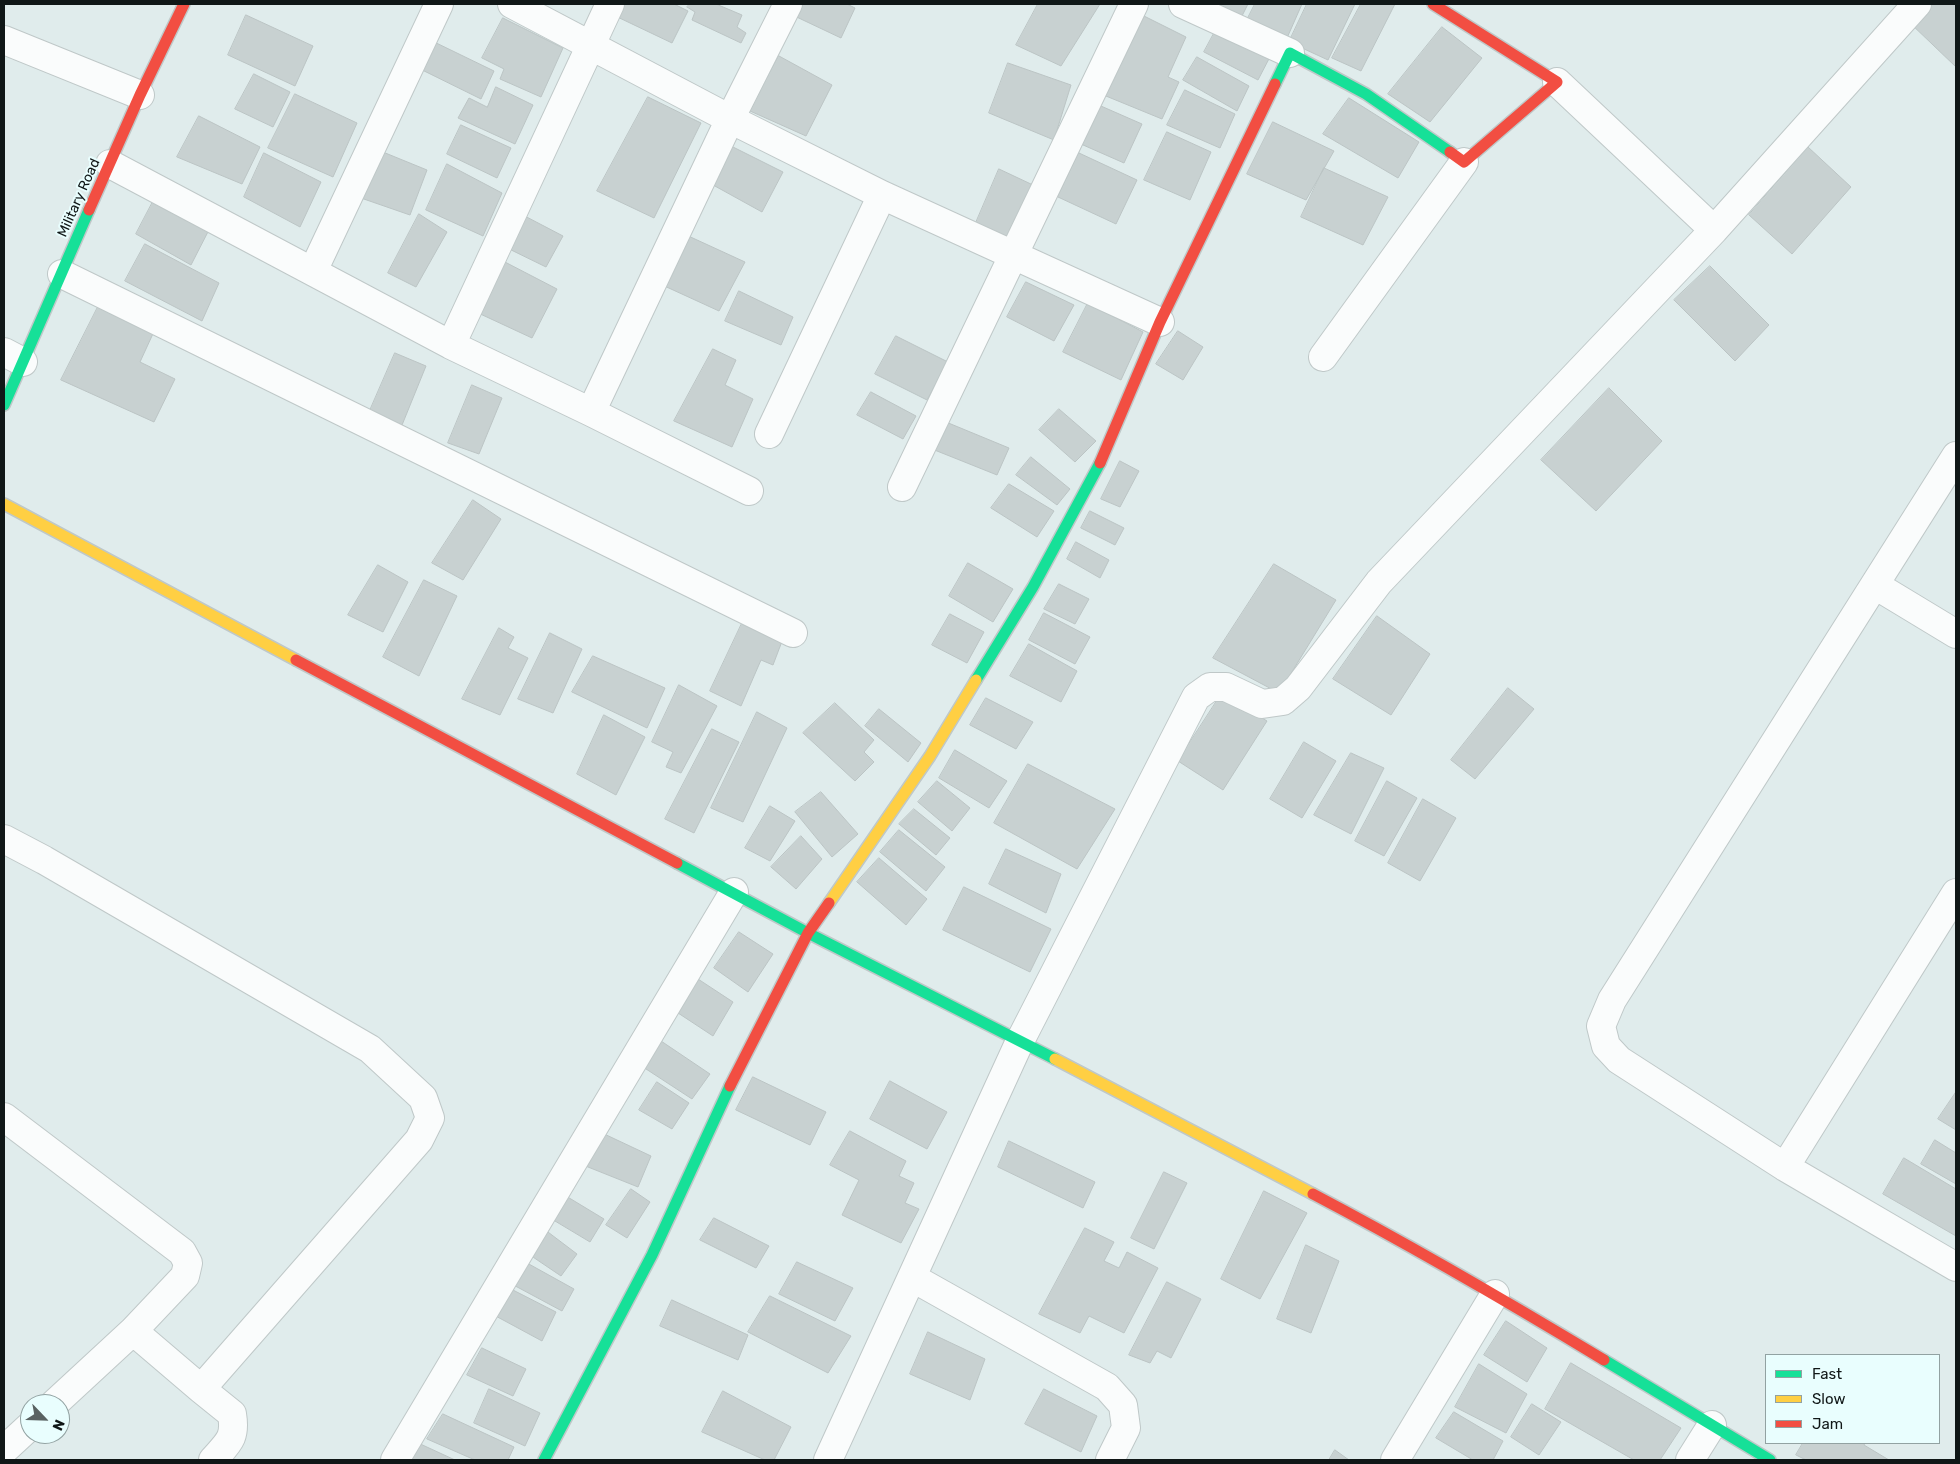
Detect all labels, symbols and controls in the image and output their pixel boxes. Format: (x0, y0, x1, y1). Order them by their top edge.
street label: Military Road (54, 156, 104, 240)
legend (1765, 1354, 1940, 1444)
text: Fast (1812, 1365, 1842, 1383)
text: Slow (1812, 1390, 1845, 1408)
north arrow (20, 1394, 70, 1444)
text: Jam (1812, 1415, 1843, 1433)
text: N (48, 1417, 68, 1433)

